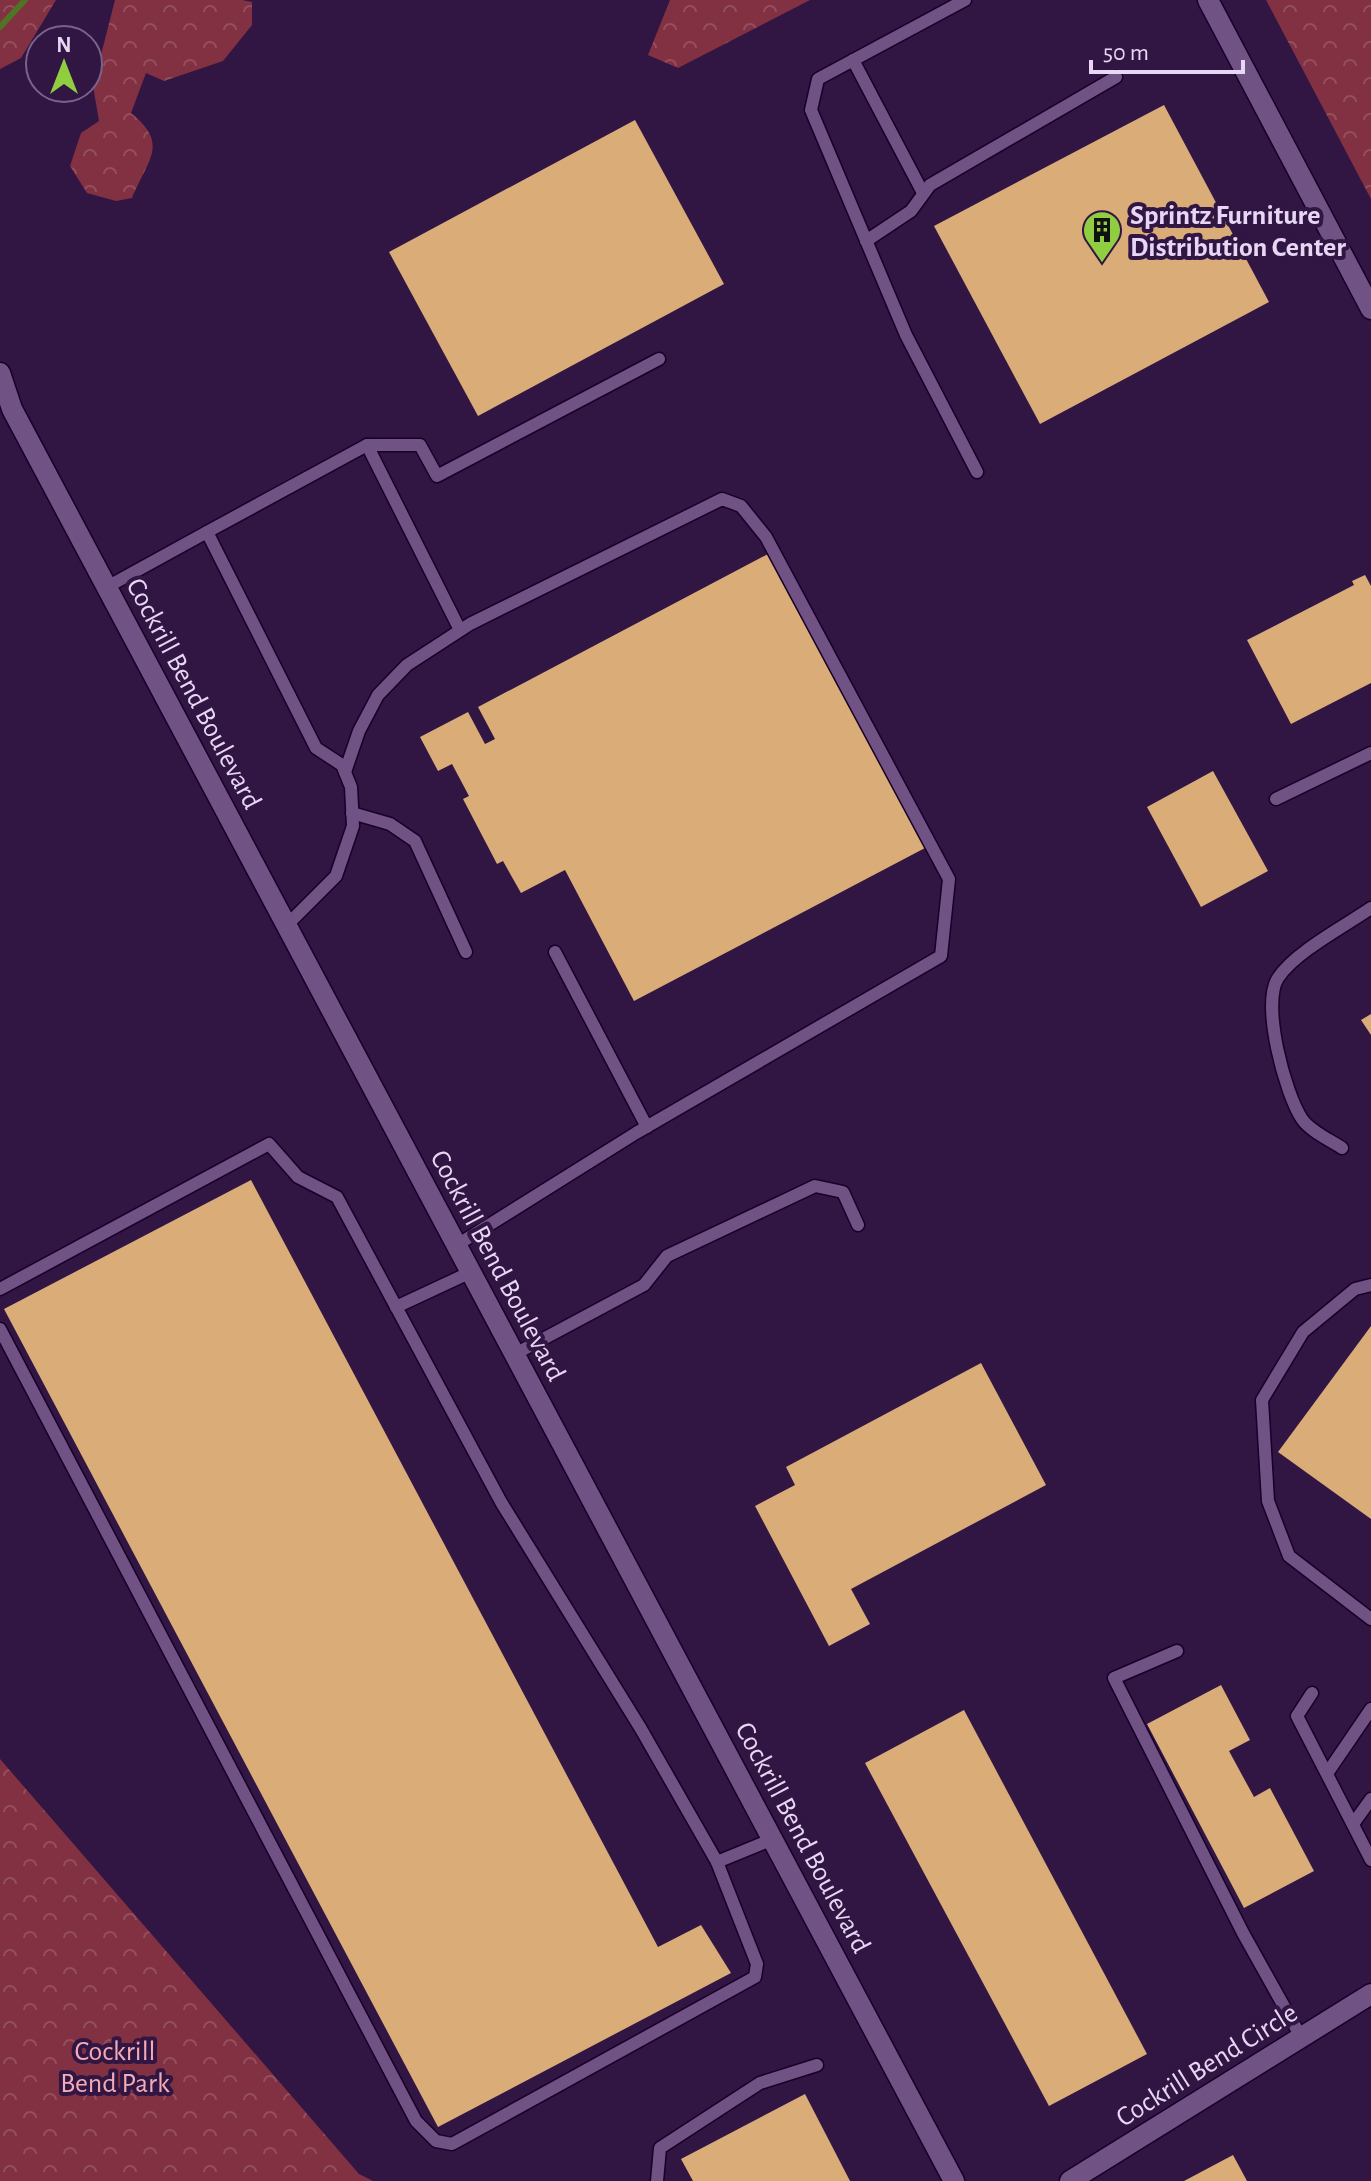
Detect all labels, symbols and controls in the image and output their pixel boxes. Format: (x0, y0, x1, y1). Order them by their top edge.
north arrow (24, 24, 104, 104)
scale bar (1091, 24, 1243, 74)
text: N (56, 34, 72, 56)
text: 50 m (1103, 41, 1149, 65)
place label: Sprintz Furniture Distribution Center (1130, 202, 1346, 262)
building icon: Sprintz Furniture Distribution Center (1081, 209, 1123, 264)
street label: Cockrill Bend Boulevard (121, 574, 266, 814)
street label: Cockrill Bend Boulevard (425, 1146, 570, 1386)
street label: Cockrill Bend Boulevard (730, 1718, 875, 1958)
street label: Cockrill Bend Circle (1112, 1999, 1303, 2133)
park label: Cockrill Bend Park (60, 2038, 170, 2098)

